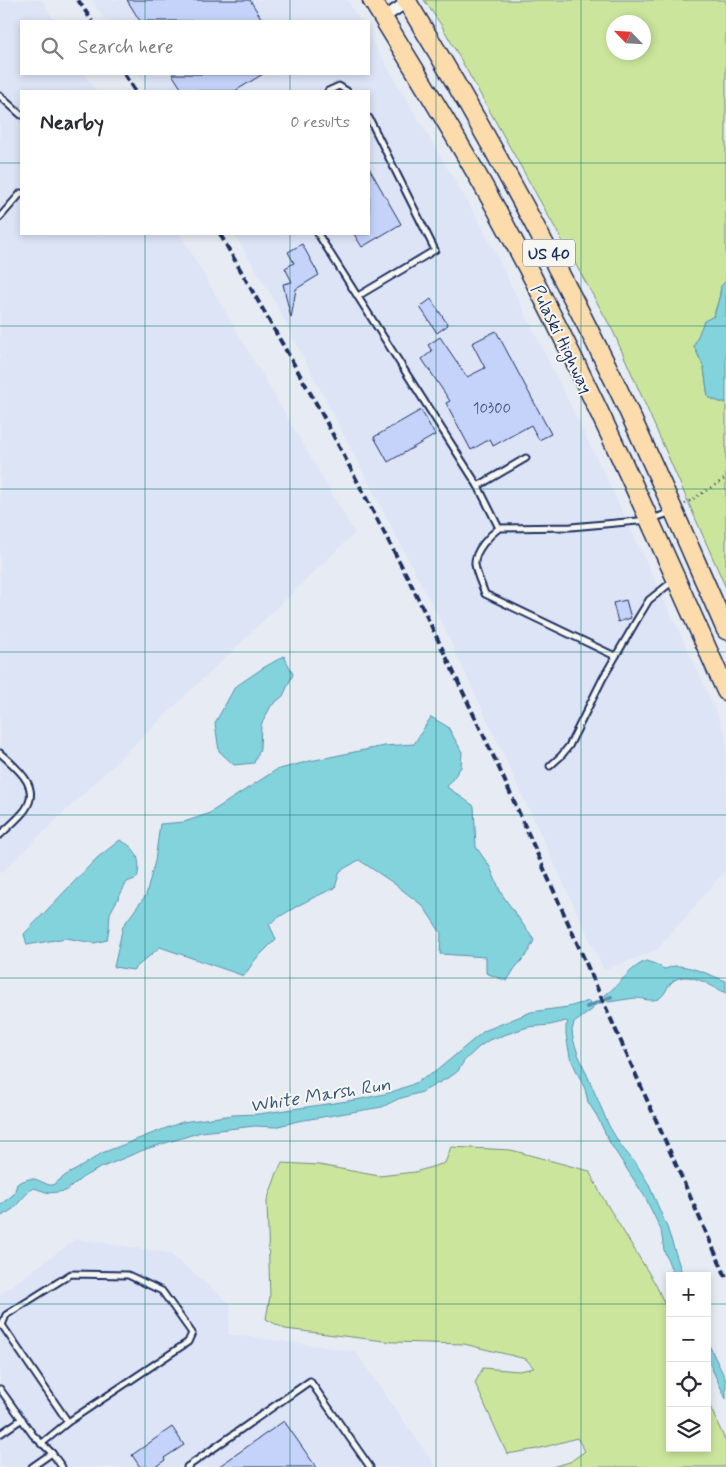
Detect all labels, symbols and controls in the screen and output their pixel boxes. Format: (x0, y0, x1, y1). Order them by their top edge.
north arrow (606, 15, 651, 60)
search box (20, 20, 370, 75)
icon: search (38, 34, 66, 62)
text: Search here (78, 35, 174, 60)
text: Nearby (40, 109, 104, 137)
text: 0 results (290, 112, 350, 133)
road number: US 40 (523, 240, 575, 266)
street label: Pulaski Highway (523, 281, 598, 398)
house number: 10300 (473, 399, 511, 419)
water label: White Marsh Run (248, 1072, 393, 1119)
map controls (666, 1272, 711, 1452)
button: + (666, 1272, 711, 1317)
button: − (666, 1317, 711, 1362)
button: locate (666, 1362, 711, 1407)
button: layers (666, 1407, 711, 1452)

